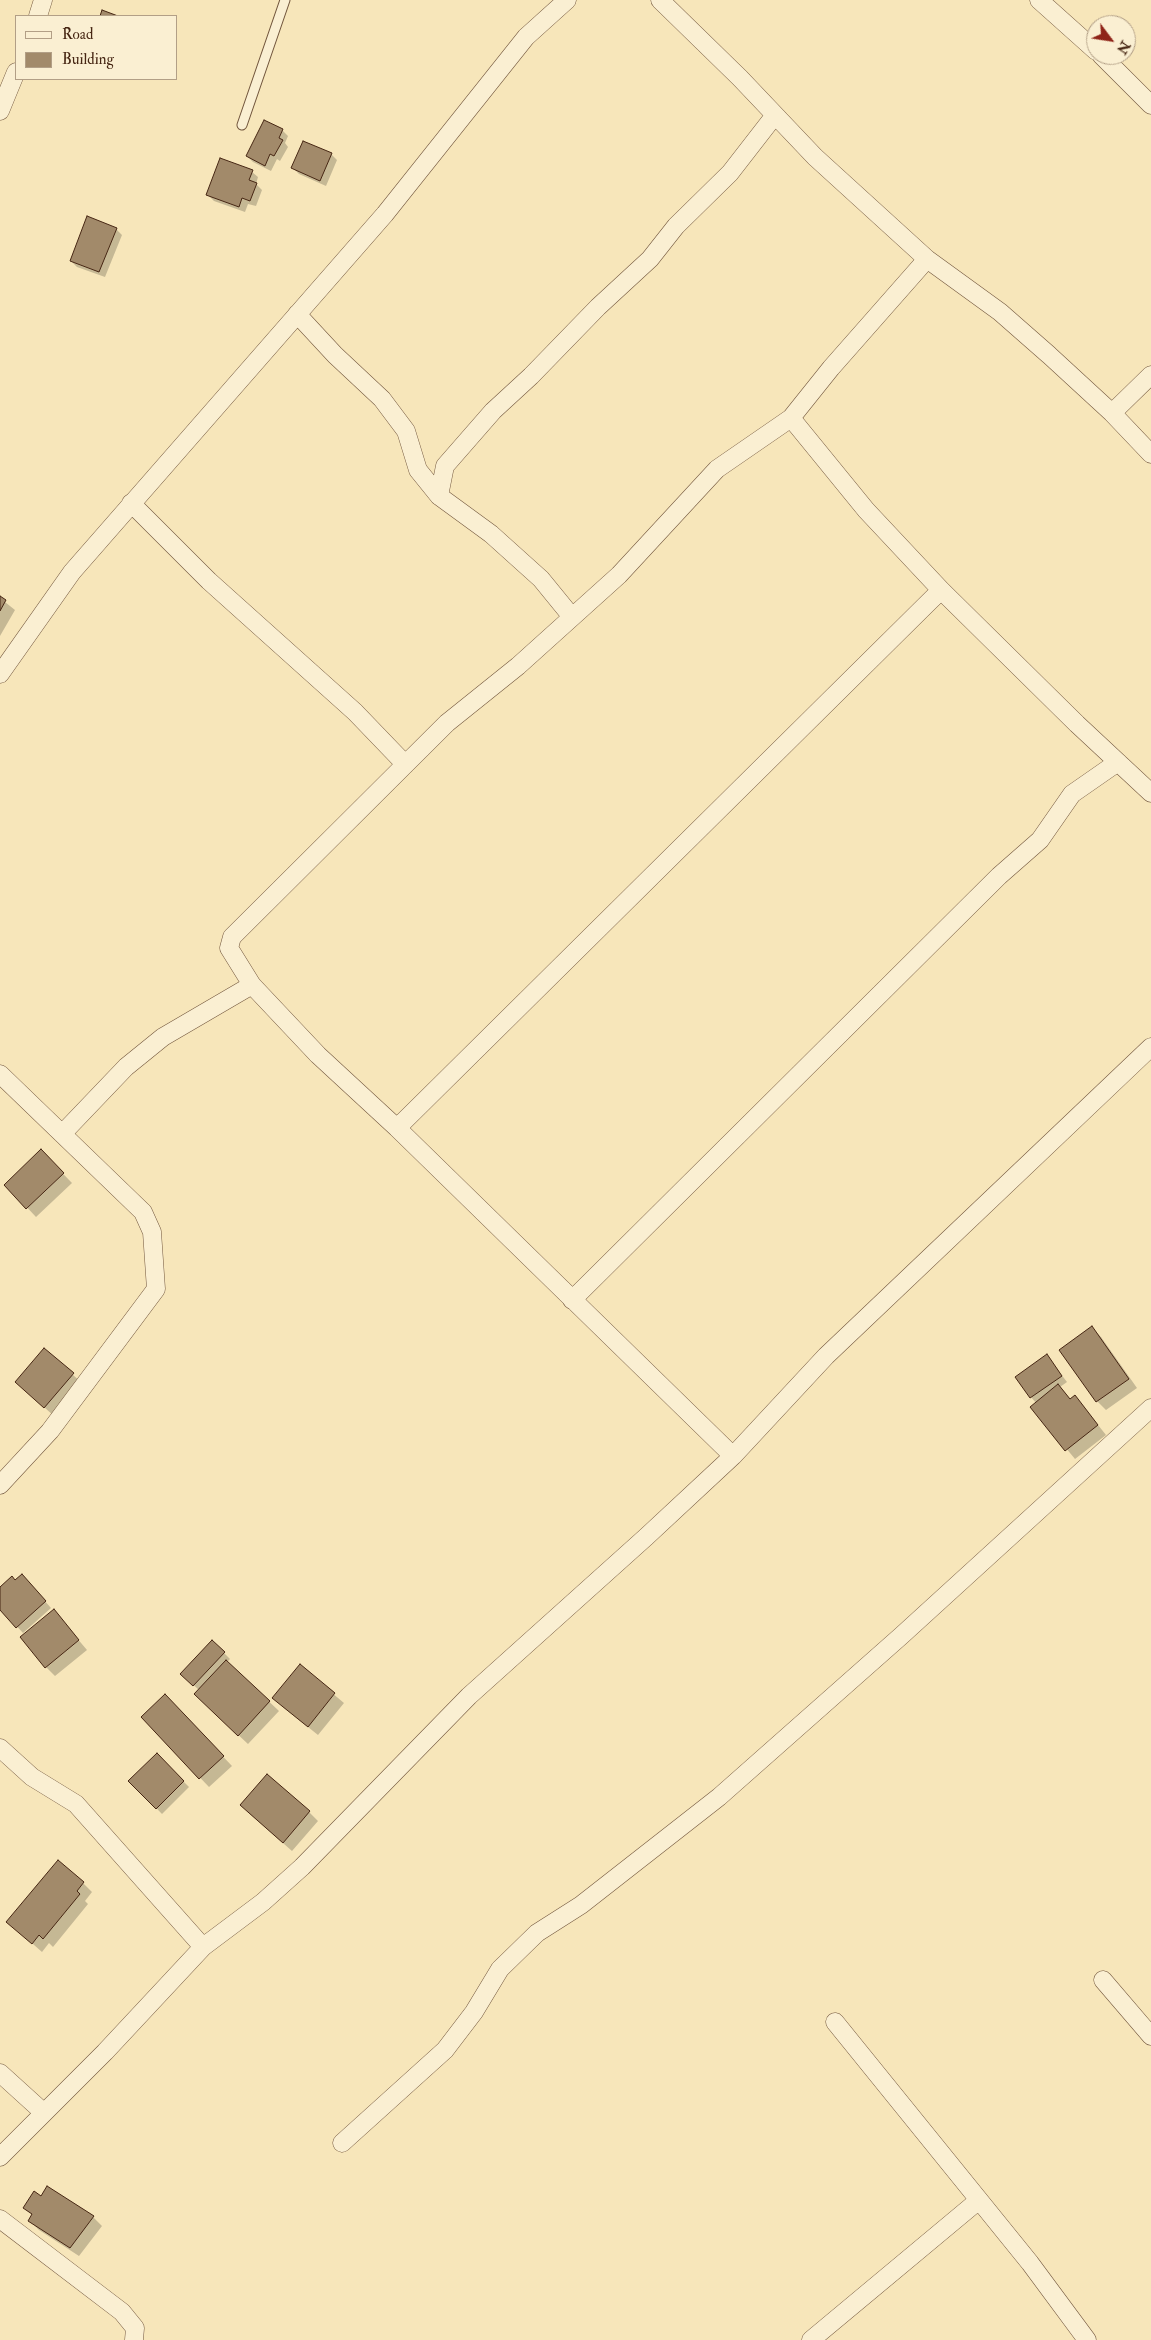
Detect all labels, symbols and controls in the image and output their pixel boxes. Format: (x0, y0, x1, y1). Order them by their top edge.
legend (15, 15, 178, 80)
north arrow (1086, 15, 1136, 65)
text: Road (62, 25, 93, 44)
text: N (1113, 38, 1134, 57)
text: Building (62, 50, 114, 69)

